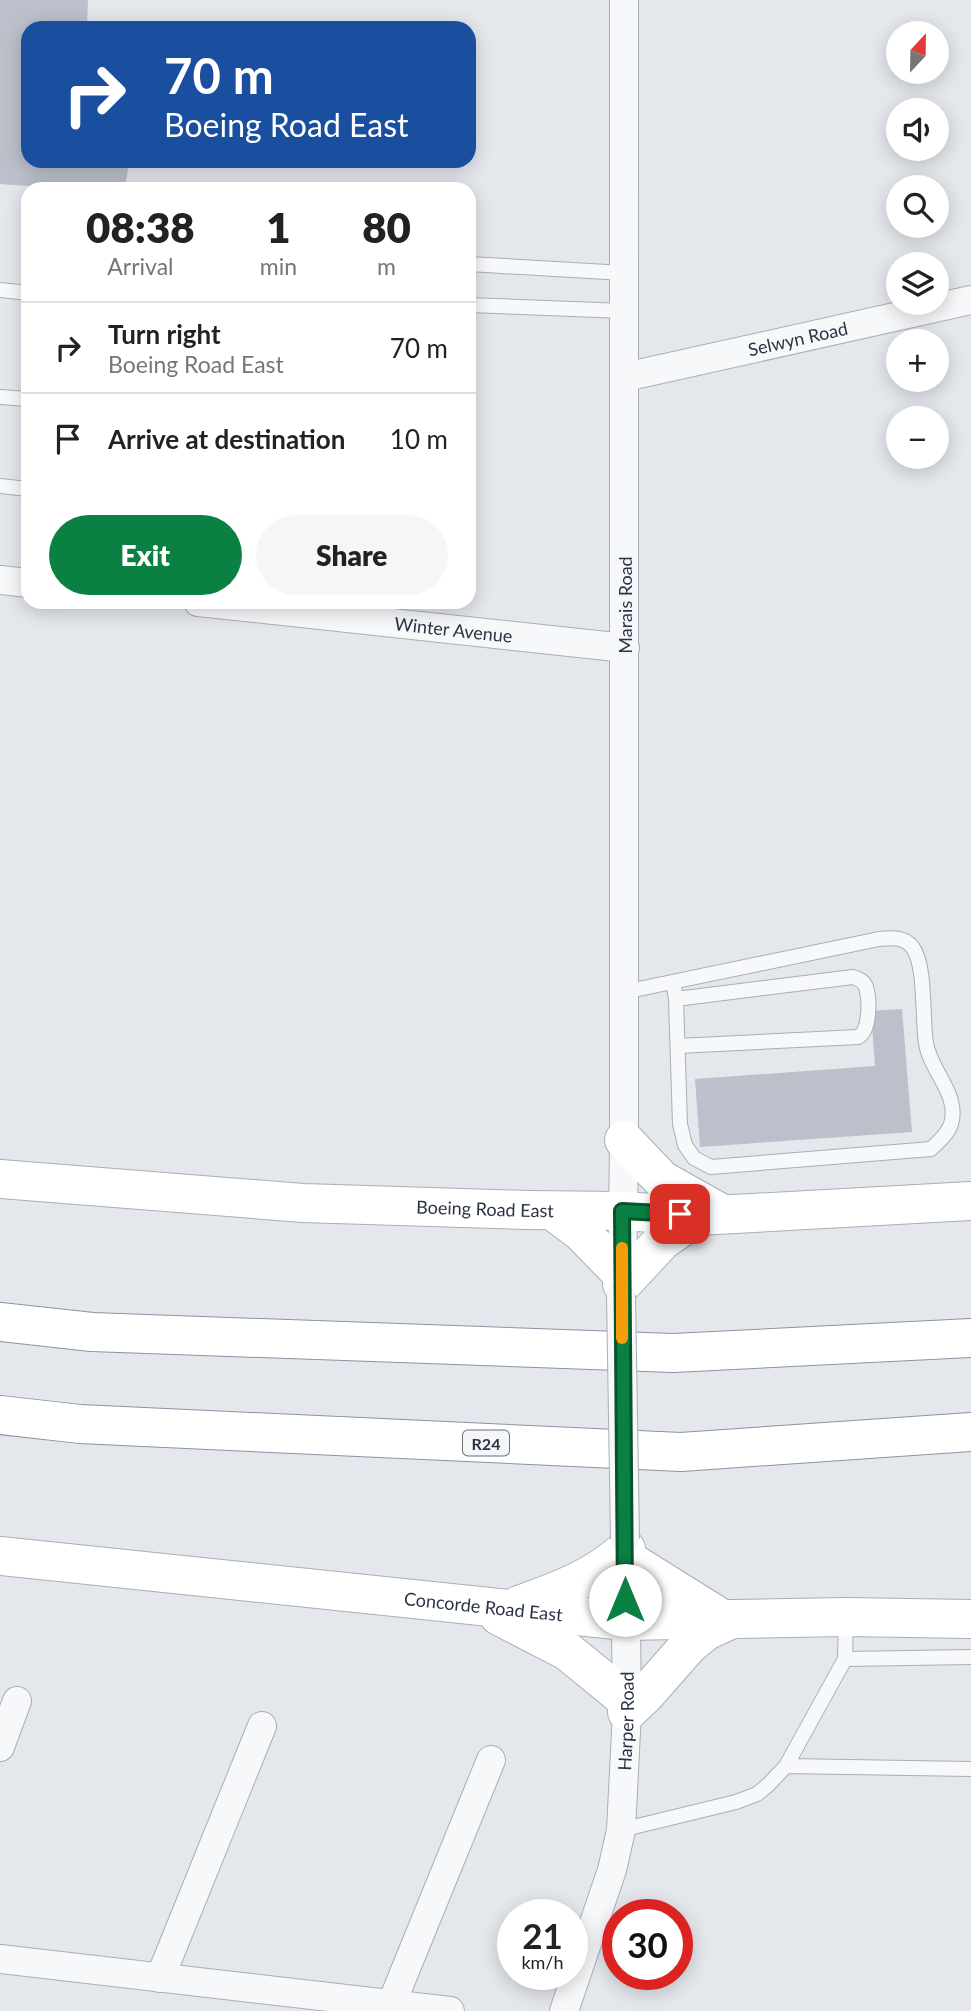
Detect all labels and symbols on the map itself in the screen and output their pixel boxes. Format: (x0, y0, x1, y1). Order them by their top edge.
north arrow (886, 21, 948, 84)
street label: Selwyn Road (746, 317, 850, 360)
street label: Marais Road (614, 556, 636, 654)
street label: Winter Avenue (393, 612, 514, 647)
pin (650, 1184, 710, 1244)
street label: Boeing Road East (416, 1196, 554, 1221)
road number: R24 (463, 1430, 509, 1456)
position arrow (588, 1563, 662, 1637)
street label: Concorde Road East (403, 1587, 564, 1626)
street label: Harper Road (613, 1671, 638, 1771)
speed limit sign: 30 (602, 1899, 693, 1990)

